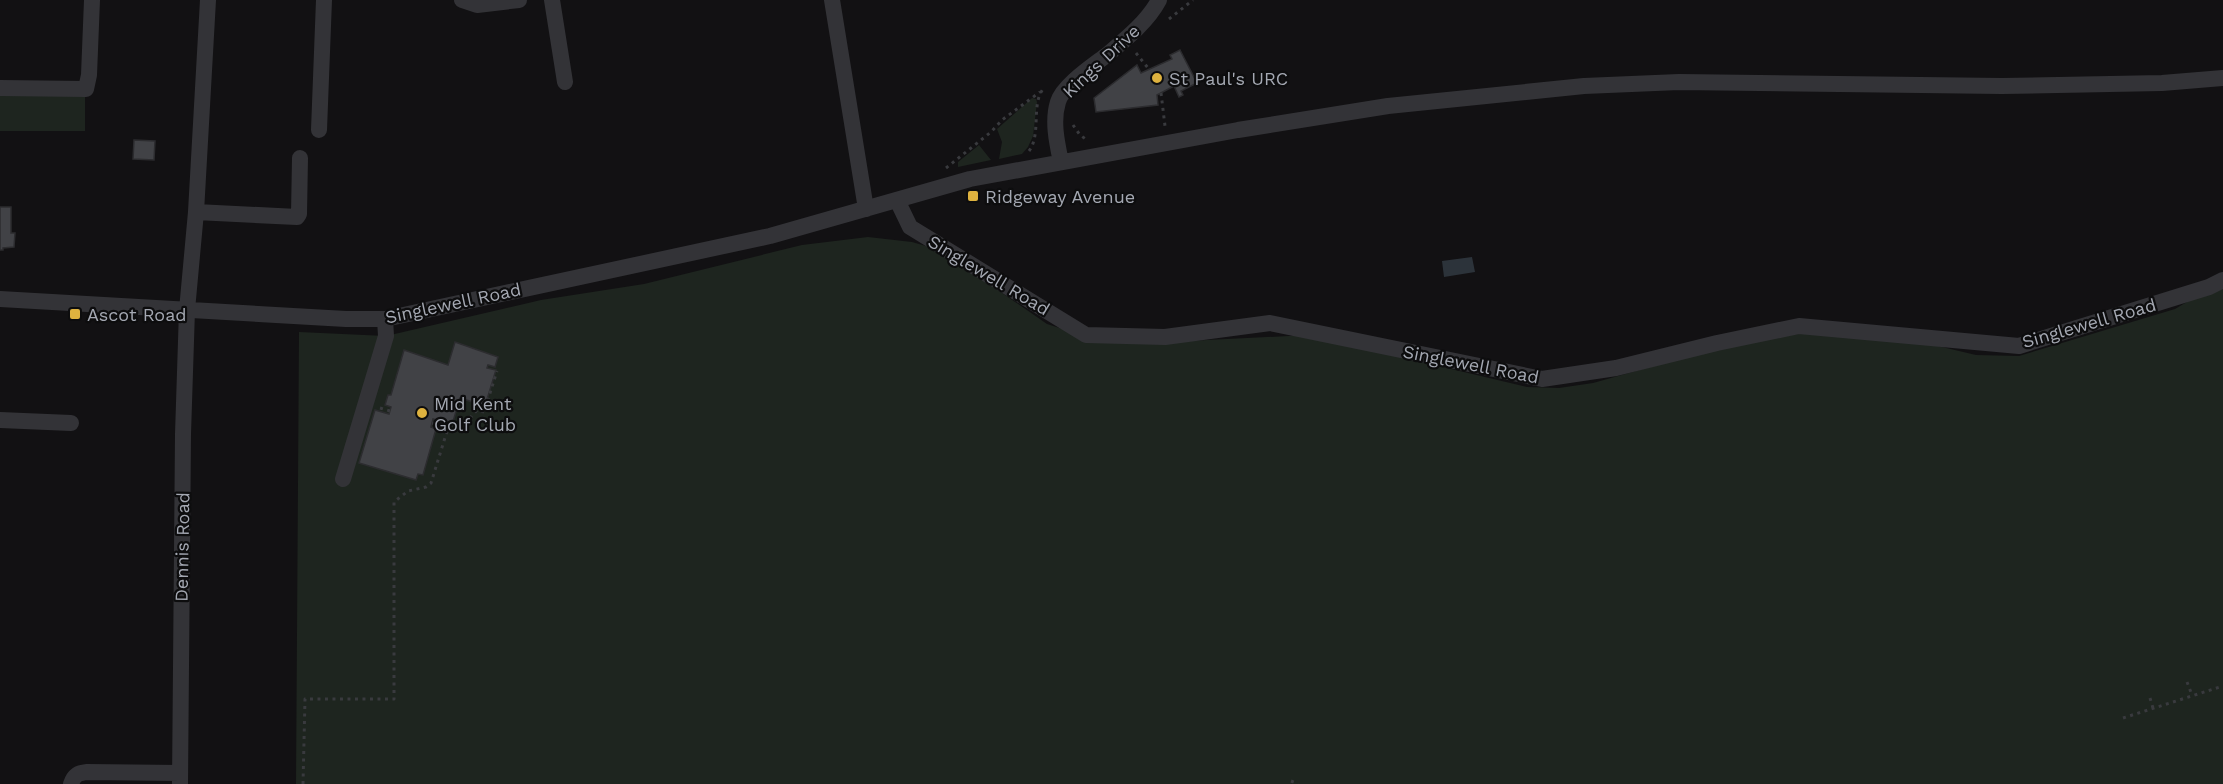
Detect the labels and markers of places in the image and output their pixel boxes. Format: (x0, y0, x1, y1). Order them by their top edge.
place label: St Paul's URC (1169, 68, 1288, 89)
marker: St Paul's URC (1150, 71, 1164, 85)
place label: Ridgeway Avenue (985, 186, 1135, 207)
marker: Ridgeway Avenue (966, 189, 980, 203)
place label: Ascot Road (87, 304, 187, 325)
marker: Ascot Road (68, 307, 82, 321)
place label: Mid Kent Golf Club (434, 393, 516, 435)
marker: Mid Kent Golf Club (415, 406, 429, 420)

